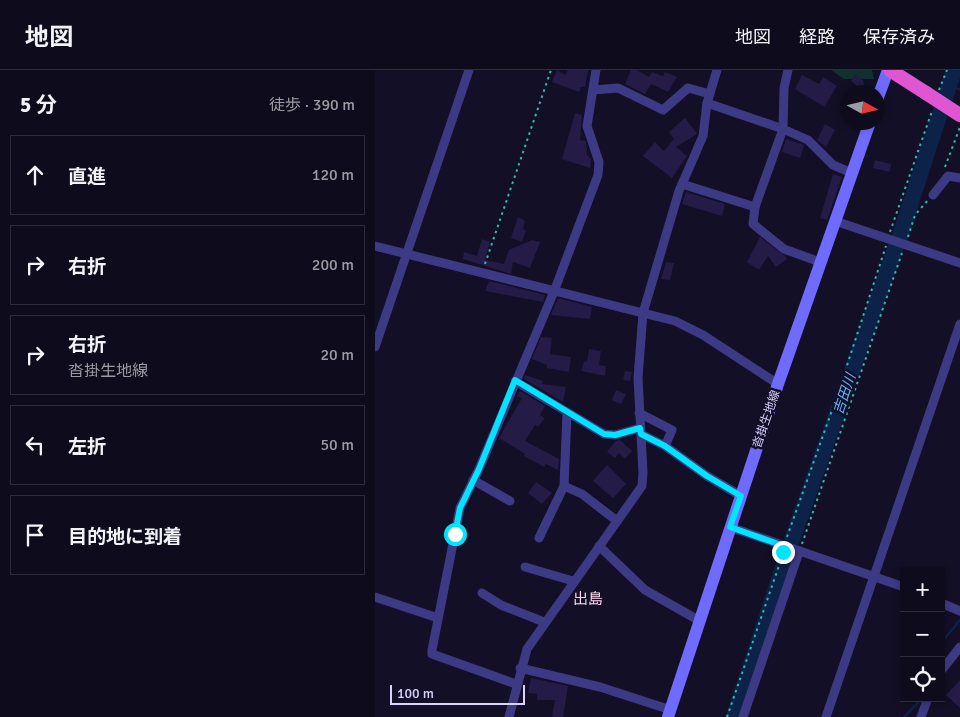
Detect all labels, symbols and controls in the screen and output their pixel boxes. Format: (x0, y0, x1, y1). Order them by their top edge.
text: 地図 (25, 22, 73, 52)
text: 地図 (735, 26, 771, 48)
text: 経路 (799, 26, 835, 48)
text: 保存済み (863, 26, 935, 48)
north arrow (840, 85, 885, 130)
text: 5 分 (20, 92, 57, 118)
text: 徒歩 · 390 m (269, 95, 355, 115)
icon: ahead (21, 161, 49, 189)
text: 直進 (68, 165, 106, 189)
text: 120 m (312, 165, 354, 185)
icon: right (21, 251, 49, 279)
text: 右折 (68, 255, 106, 279)
text: 200 m (312, 255, 354, 275)
text: 右折 (68, 333, 106, 357)
icon: right (21, 341, 49, 369)
text: 20 m (320, 345, 354, 365)
text: 沓掛生地線 (68, 361, 148, 381)
water label: 吉田川 (830, 370, 860, 417)
street label: 沓掛生地線 (750, 388, 783, 450)
icon: left (21, 431, 49, 459)
text: 左折 (68, 435, 106, 459)
text: 50 m (320, 435, 354, 455)
icon: arrive (21, 521, 49, 549)
route start (444, 523, 467, 546)
text: 目的地に到着 (68, 525, 182, 549)
route end (772, 541, 795, 564)
map controls (900, 567, 945, 702)
button: + (900, 567, 945, 612)
district label: 出島 (573, 590, 603, 608)
button: − (900, 612, 945, 657)
button: locate (900, 657, 945, 702)
scale bar (390, 682, 525, 705)
text: 100 m (397, 685, 434, 702)

